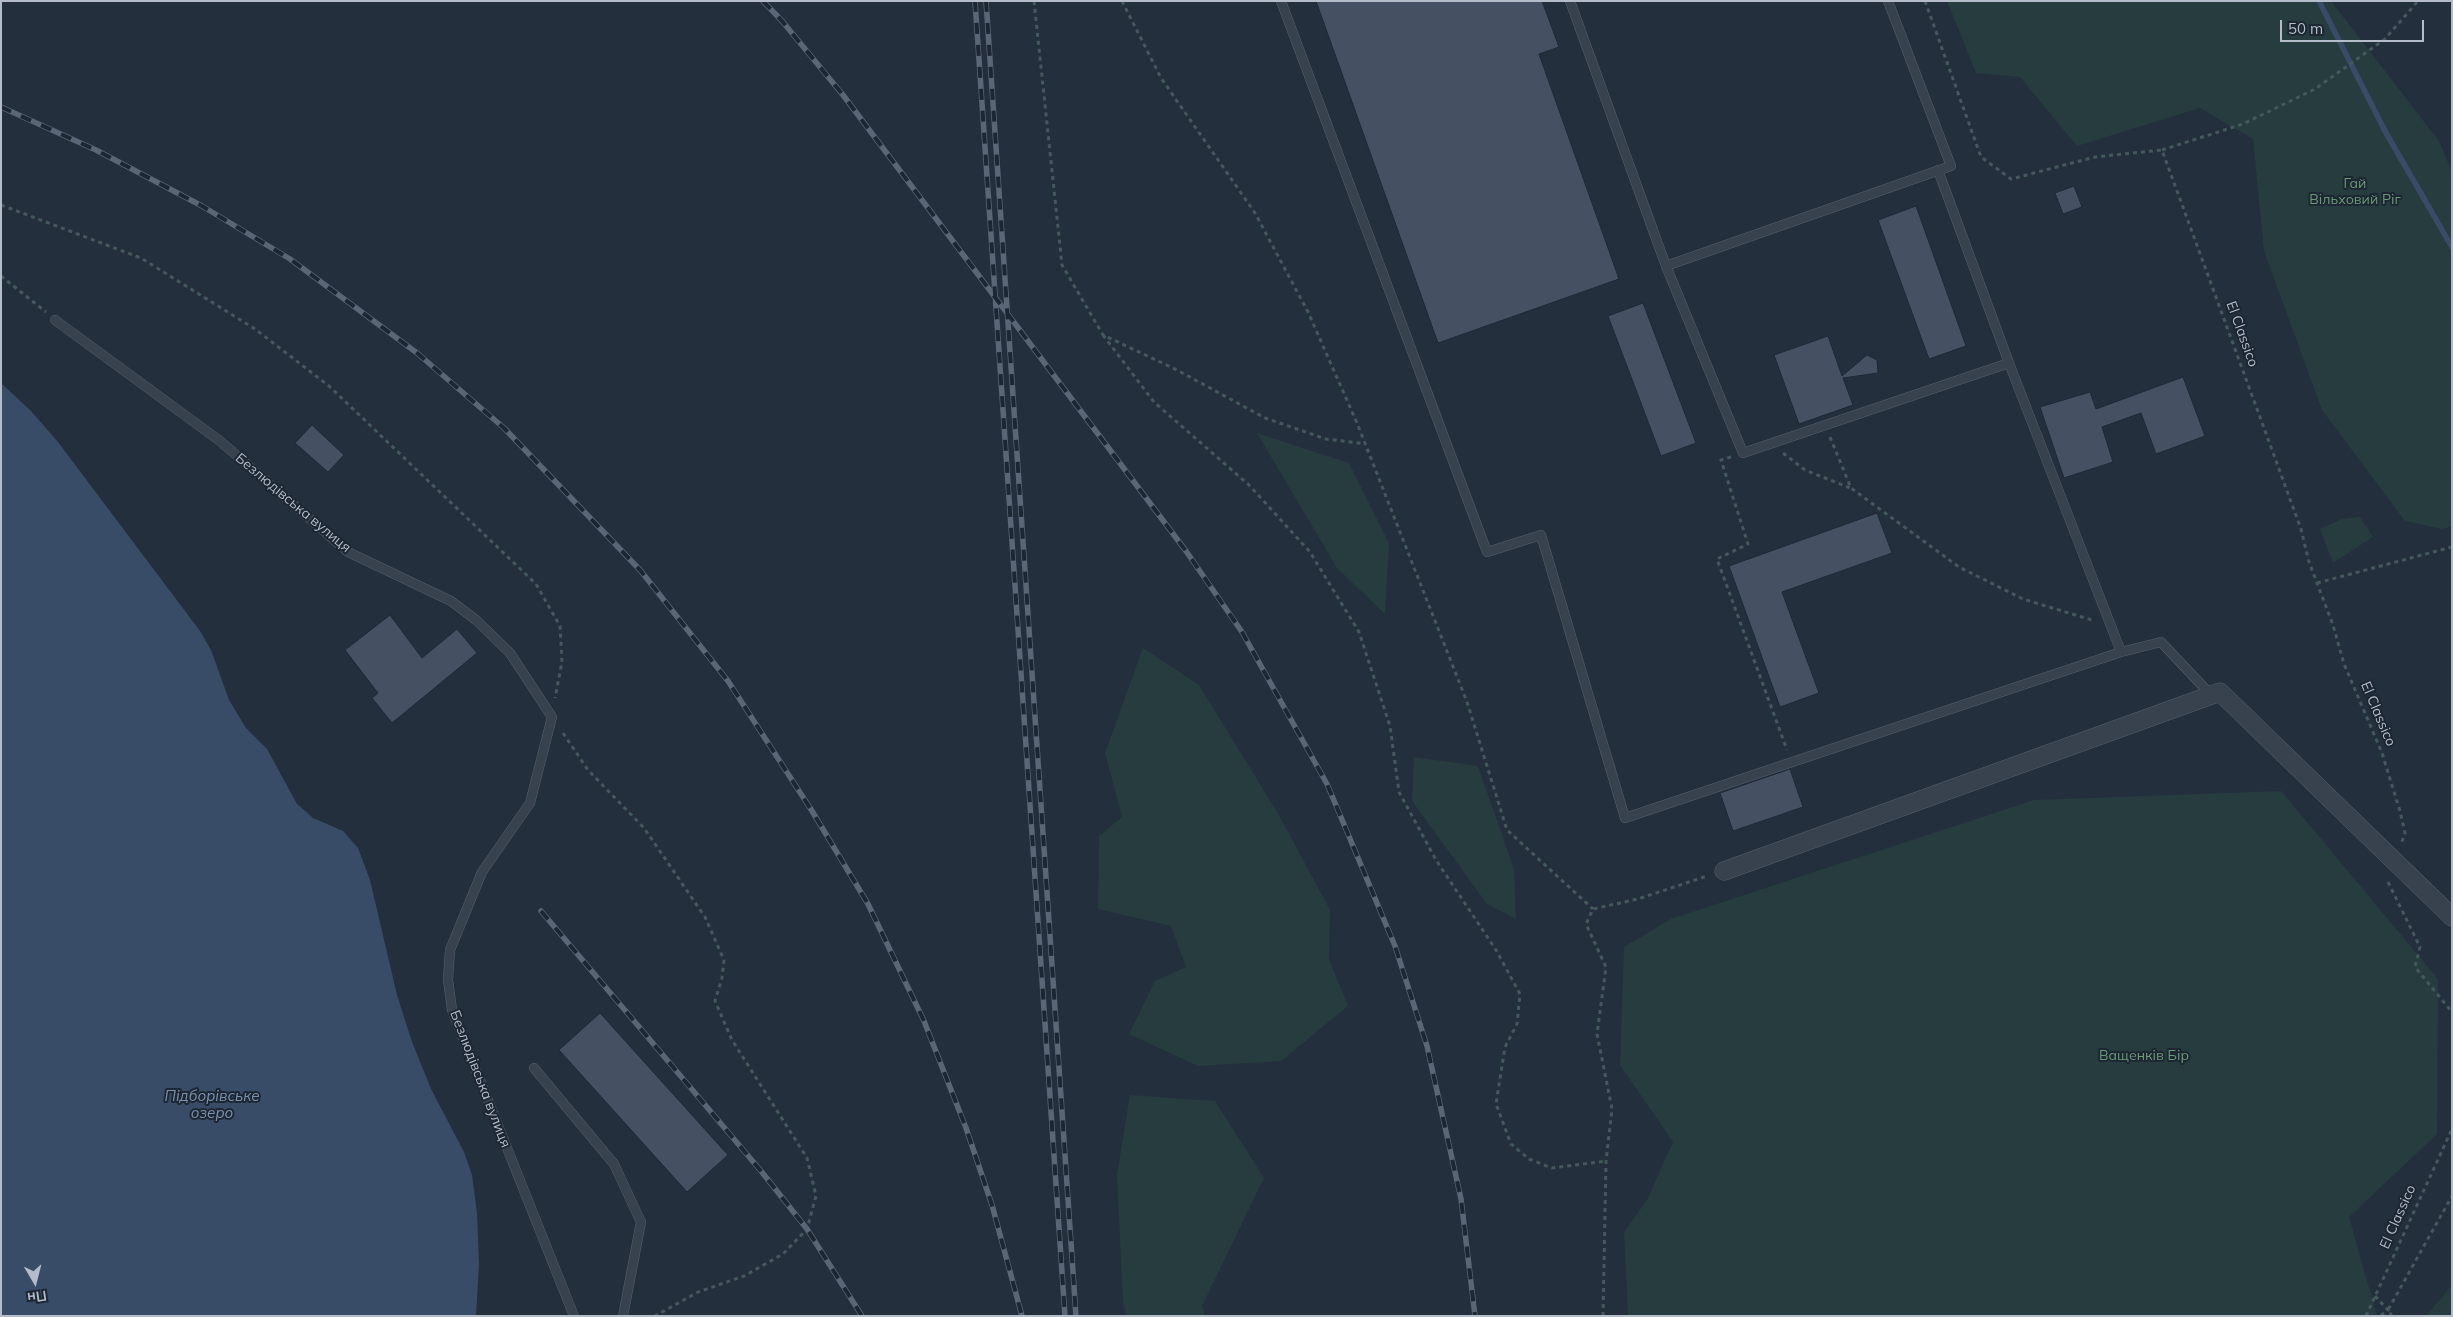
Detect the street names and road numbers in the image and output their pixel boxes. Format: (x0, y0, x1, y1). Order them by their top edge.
street label: El Classico (2222, 299, 2262, 369)
street label: Безлюдівська вулиця (232, 450, 354, 556)
street label: El Classico (2357, 679, 2399, 749)
street label: Безлюдівська вулиця (446, 1008, 514, 1150)
street label: El Classico (2376, 1182, 2420, 1252)

